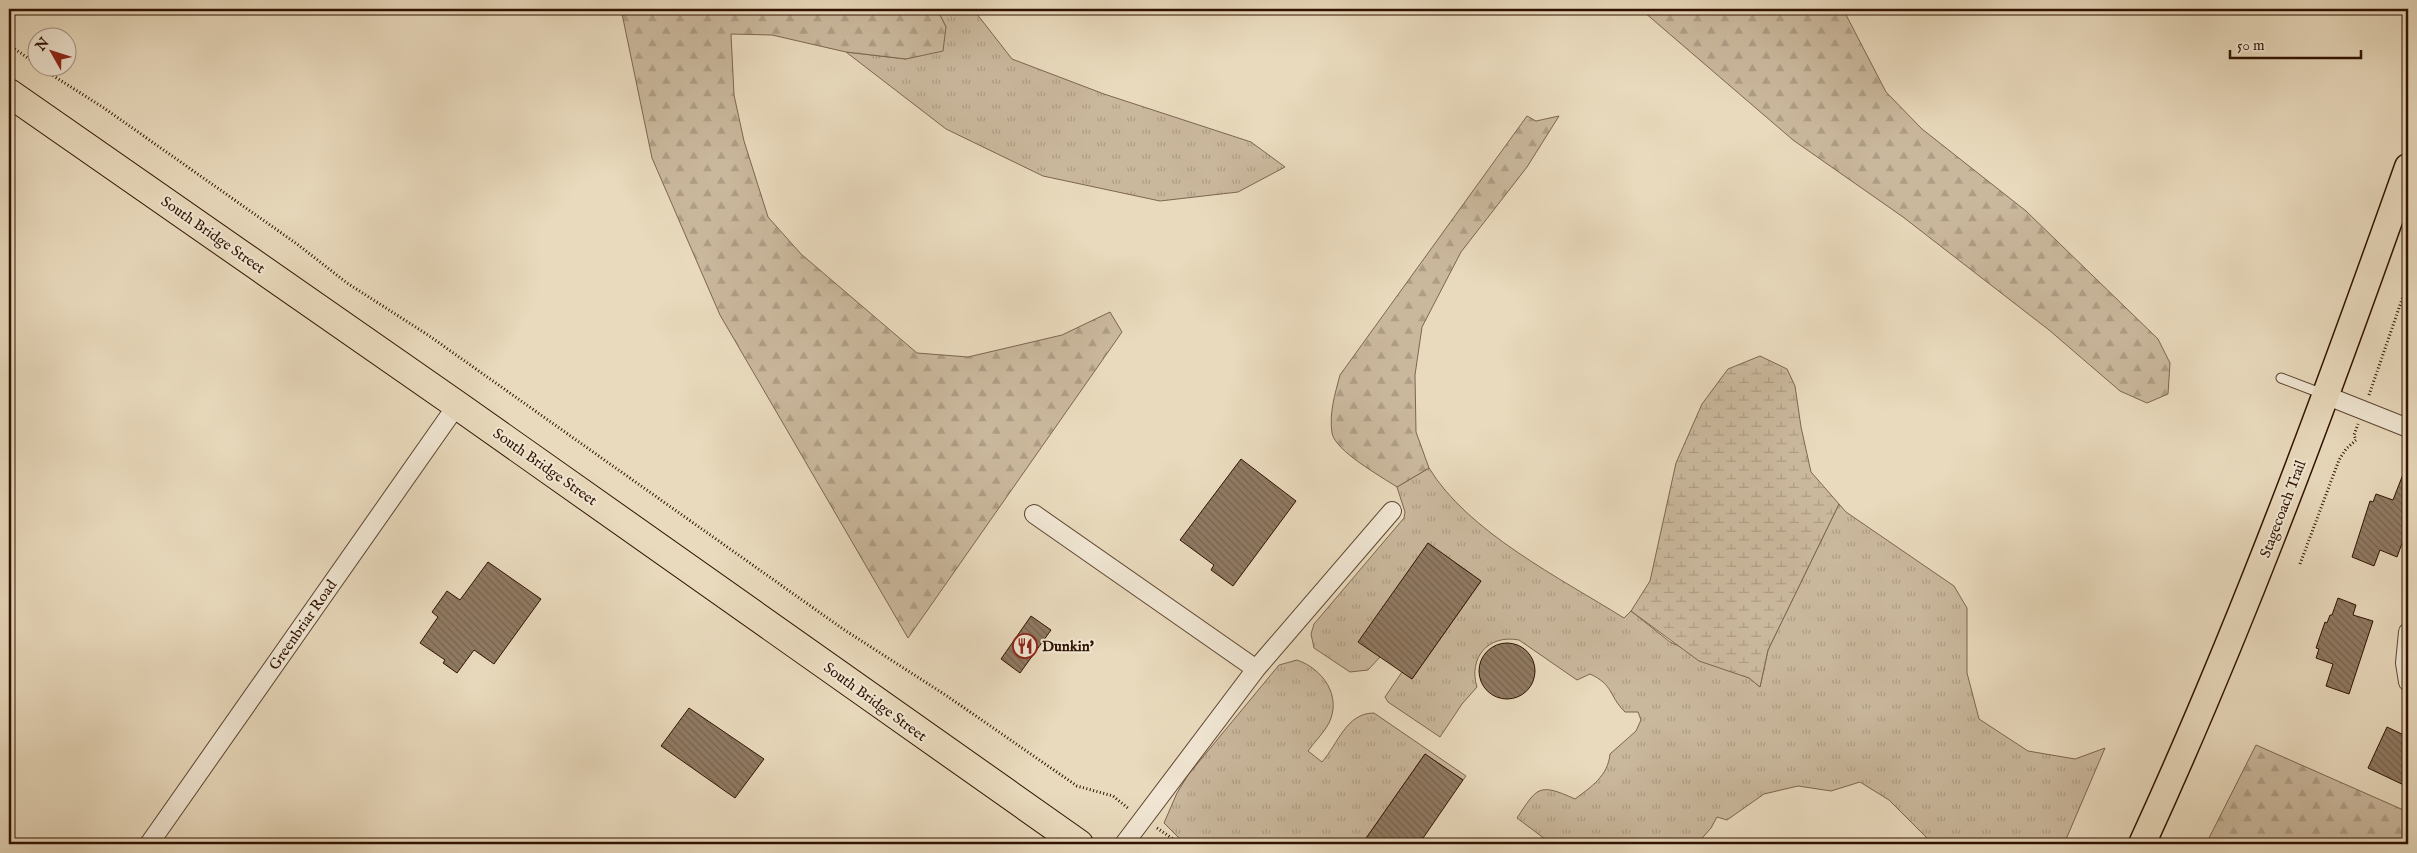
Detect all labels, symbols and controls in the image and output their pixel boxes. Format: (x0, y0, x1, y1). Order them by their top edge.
north arrow (28, 28, 78, 78)
scale bar (2230, 28, 2361, 60)
text: N (31, 34, 53, 56)
text: 50 m (2237, 36, 2265, 55)
street label: South Bridge Street (157, 192, 269, 278)
street label: South Bridge Street (489, 424, 601, 510)
street label: Stagecoach Trail (2256, 457, 2311, 560)
street label: Greenbriar Road (265, 575, 342, 674)
restaurant icon: Dunkin' (1012, 633, 1038, 659)
place label: Dunkin' (1042, 637, 1094, 656)
street label: South Bridge Street (820, 658, 930, 746)

